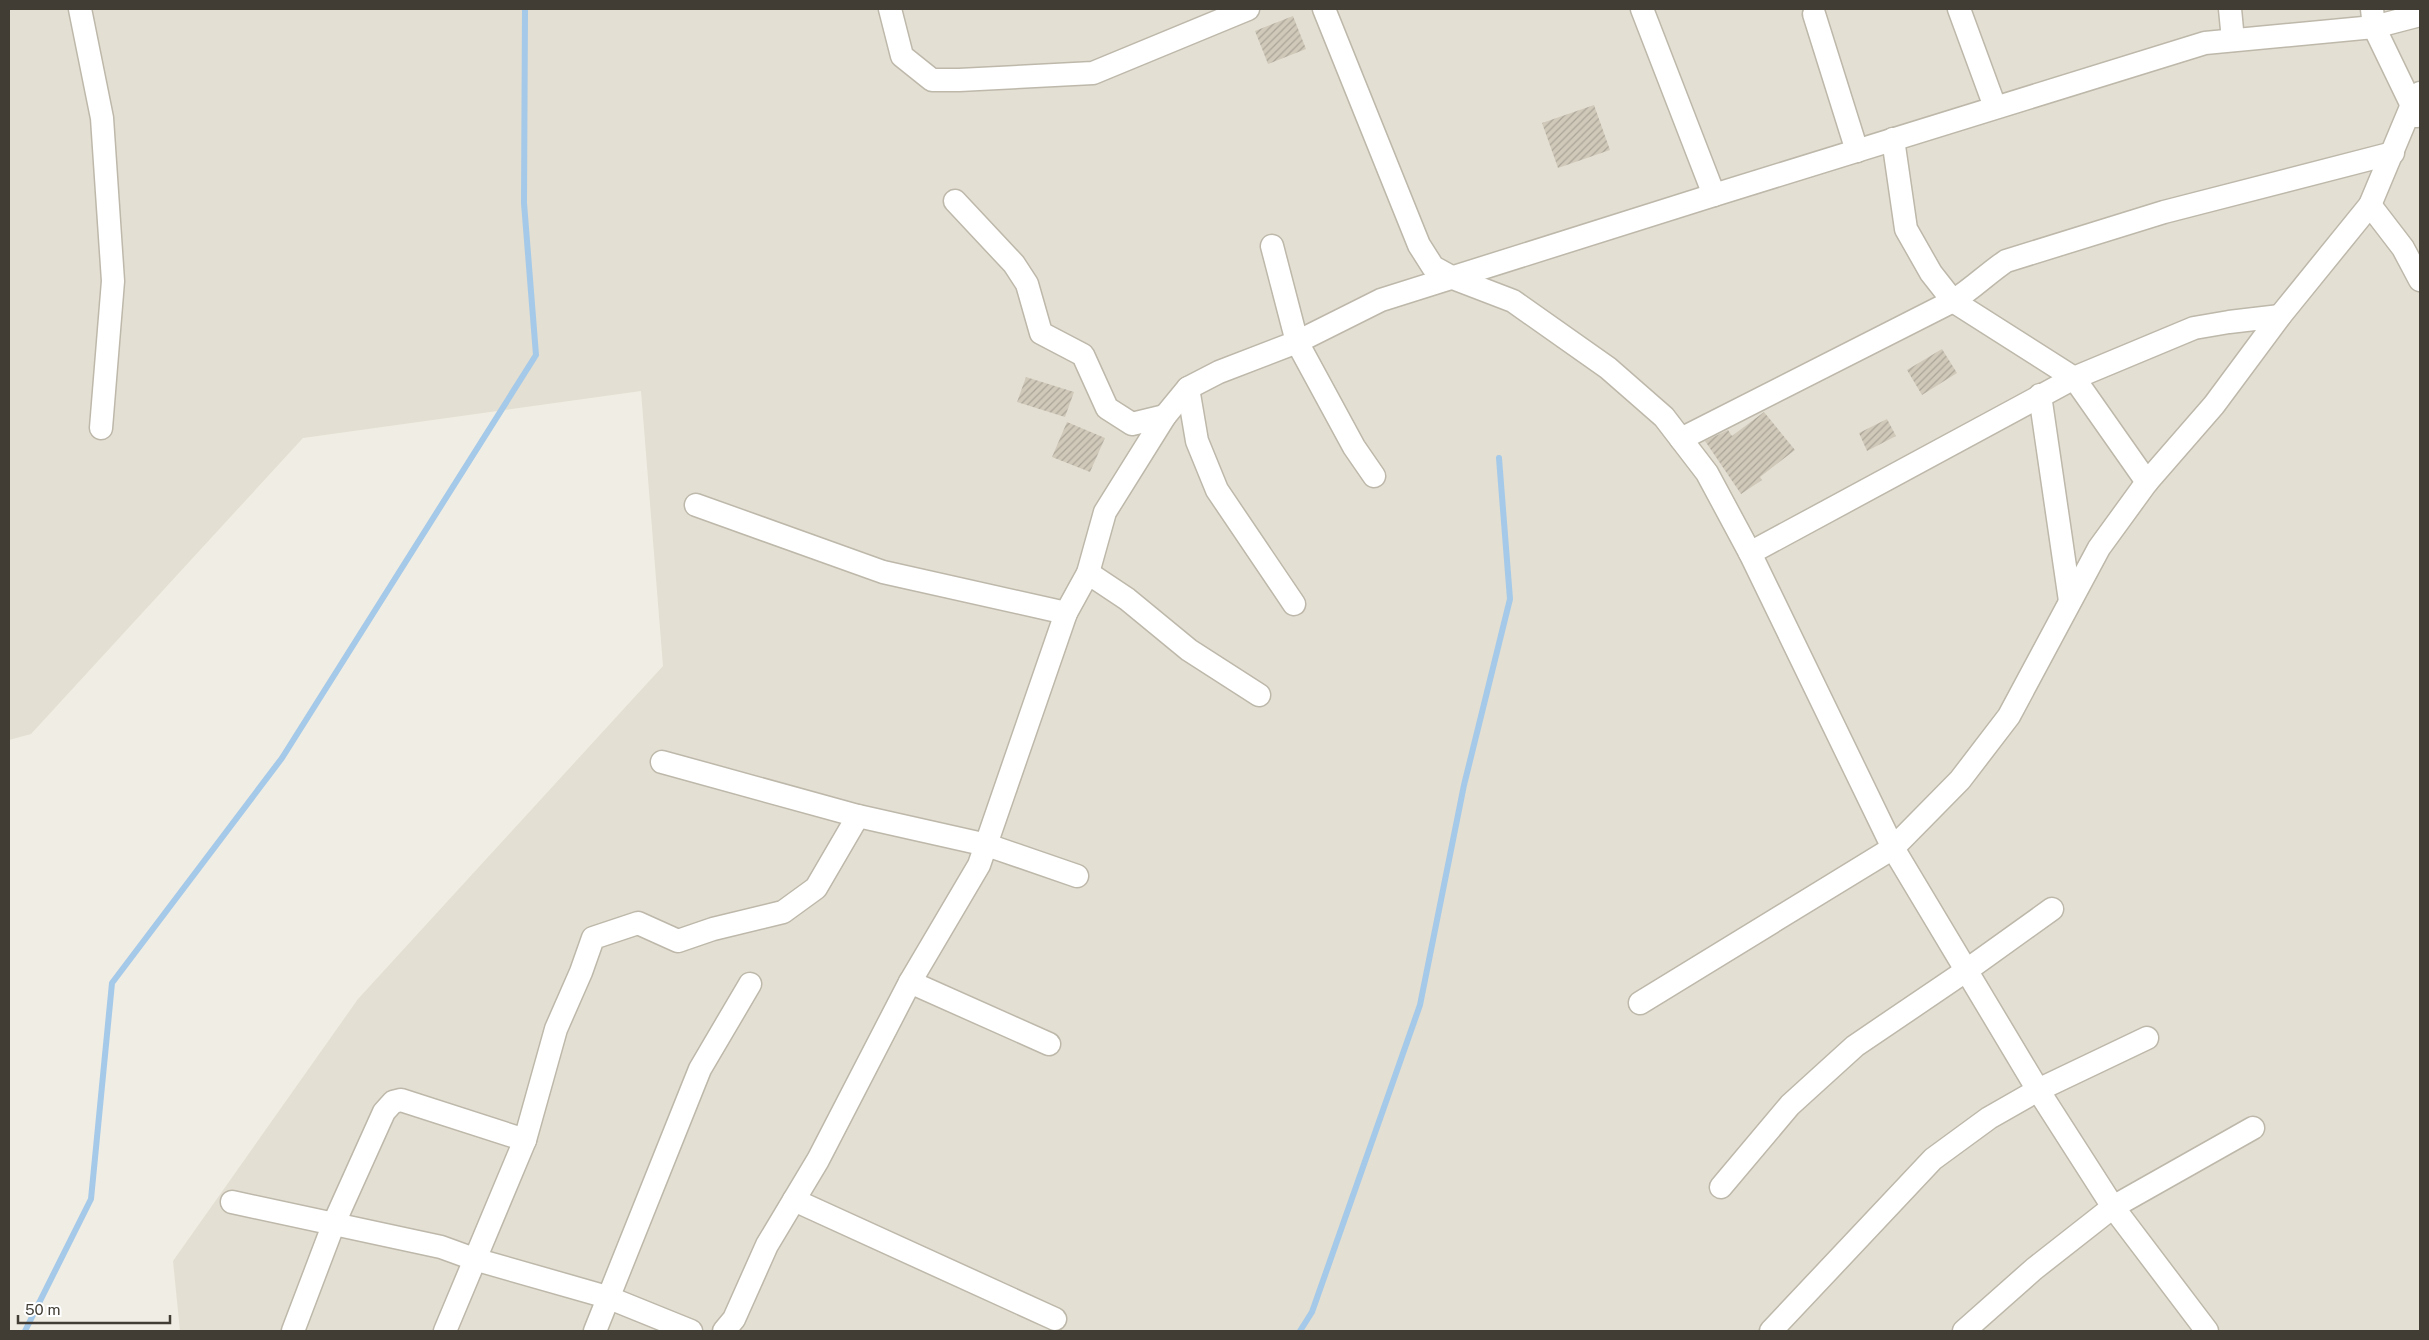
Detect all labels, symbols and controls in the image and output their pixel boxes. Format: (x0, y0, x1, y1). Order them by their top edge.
scale bar (18, 1292, 170, 1324)
text: 50 m (25, 1301, 60, 1318)

